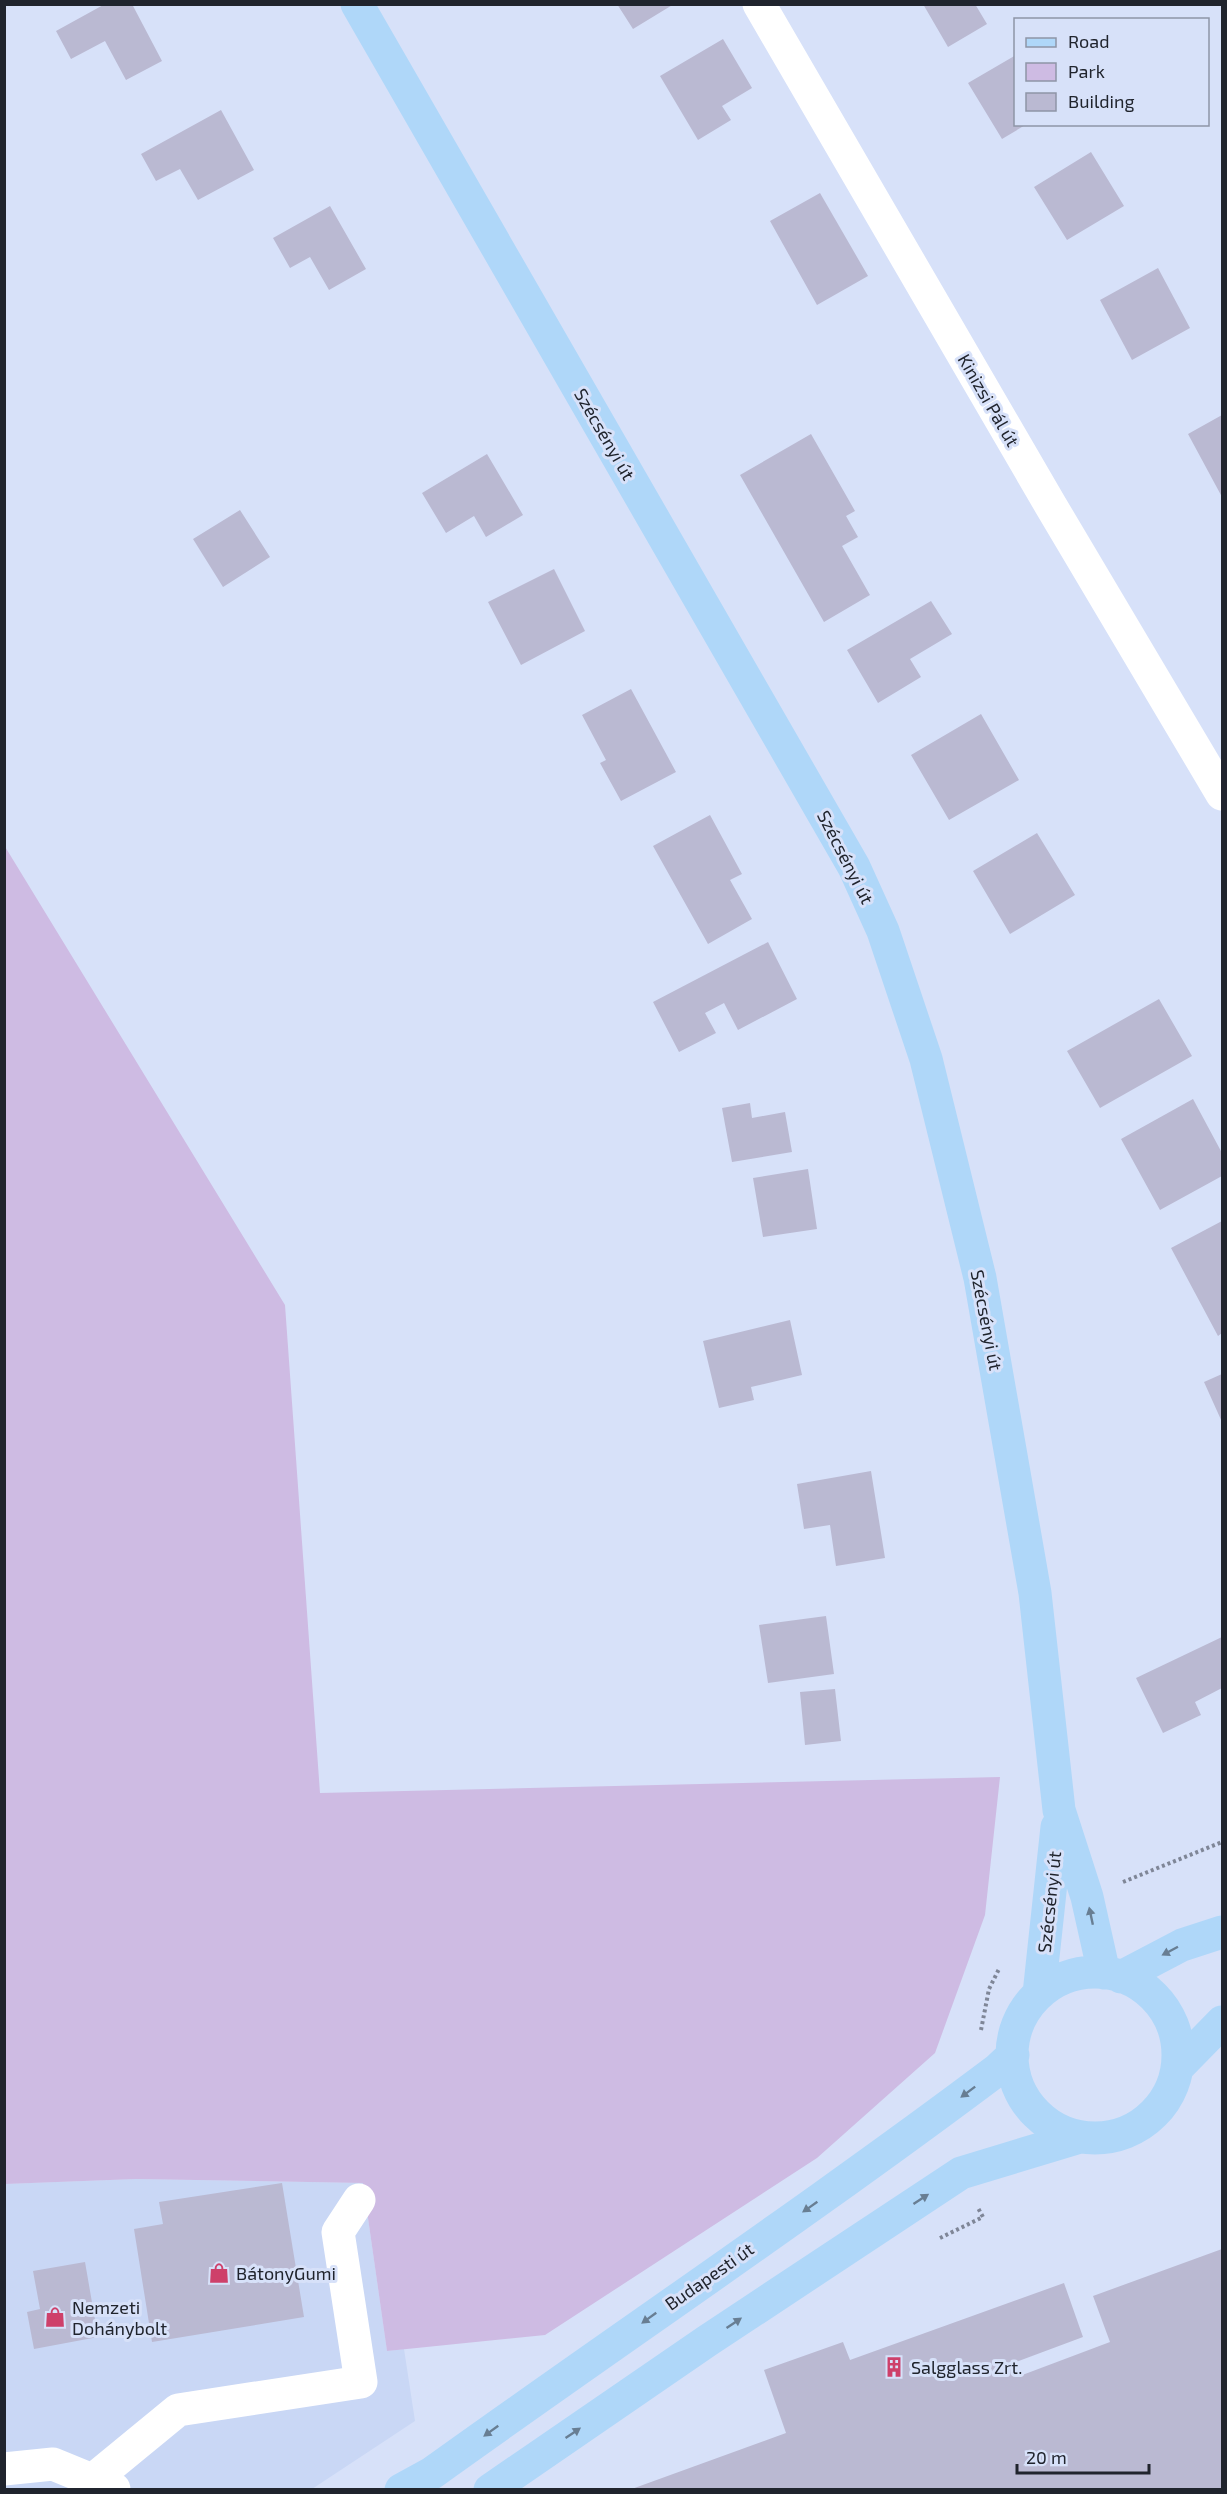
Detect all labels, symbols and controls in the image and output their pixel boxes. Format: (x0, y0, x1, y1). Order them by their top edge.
legend (1014, 18, 1209, 126)
text: Road (1068, 30, 1109, 52)
text: Park (1068, 60, 1105, 82)
text: Building (1068, 90, 1135, 112)
street label: Kinizsi Pál út (954, 350, 1024, 450)
street label: Szécsényi út (570, 384, 640, 484)
street label: Szécsényi út (813, 807, 879, 908)
street label: Szécsényi út (966, 1268, 1008, 1372)
street label: Szécsényi út (1033, 1850, 1065, 1954)
one-way arrow (1086, 1907, 1096, 1925)
one-way arrow (1162, 1946, 1179, 1956)
one-way arrow (960, 2086, 975, 2098)
one-way arrow (913, 2194, 929, 2205)
one-way arrow (802, 2201, 818, 2213)
street label: Budapesti út (660, 2237, 758, 2315)
shop icon: BátonyGumi (207, 2261, 231, 2285)
place label: BátonyGumi (236, 2262, 336, 2284)
place label: Nemzeti Dohánybolt (72, 2296, 167, 2339)
shop icon: Nemzeti Dohánybolt (43, 2305, 67, 2329)
one-way arrow (642, 2311, 657, 2323)
one-way arrow (726, 2318, 742, 2329)
building icon: Salgglass Zrt. (882, 2355, 906, 2379)
place label: Salgglass Zrt. (911, 2356, 1022, 2378)
one-way arrow (483, 2425, 499, 2437)
one-way arrow (565, 2428, 581, 2439)
scale bar (1017, 2437, 1149, 2475)
text: 20 m (1026, 2446, 1067, 2468)

